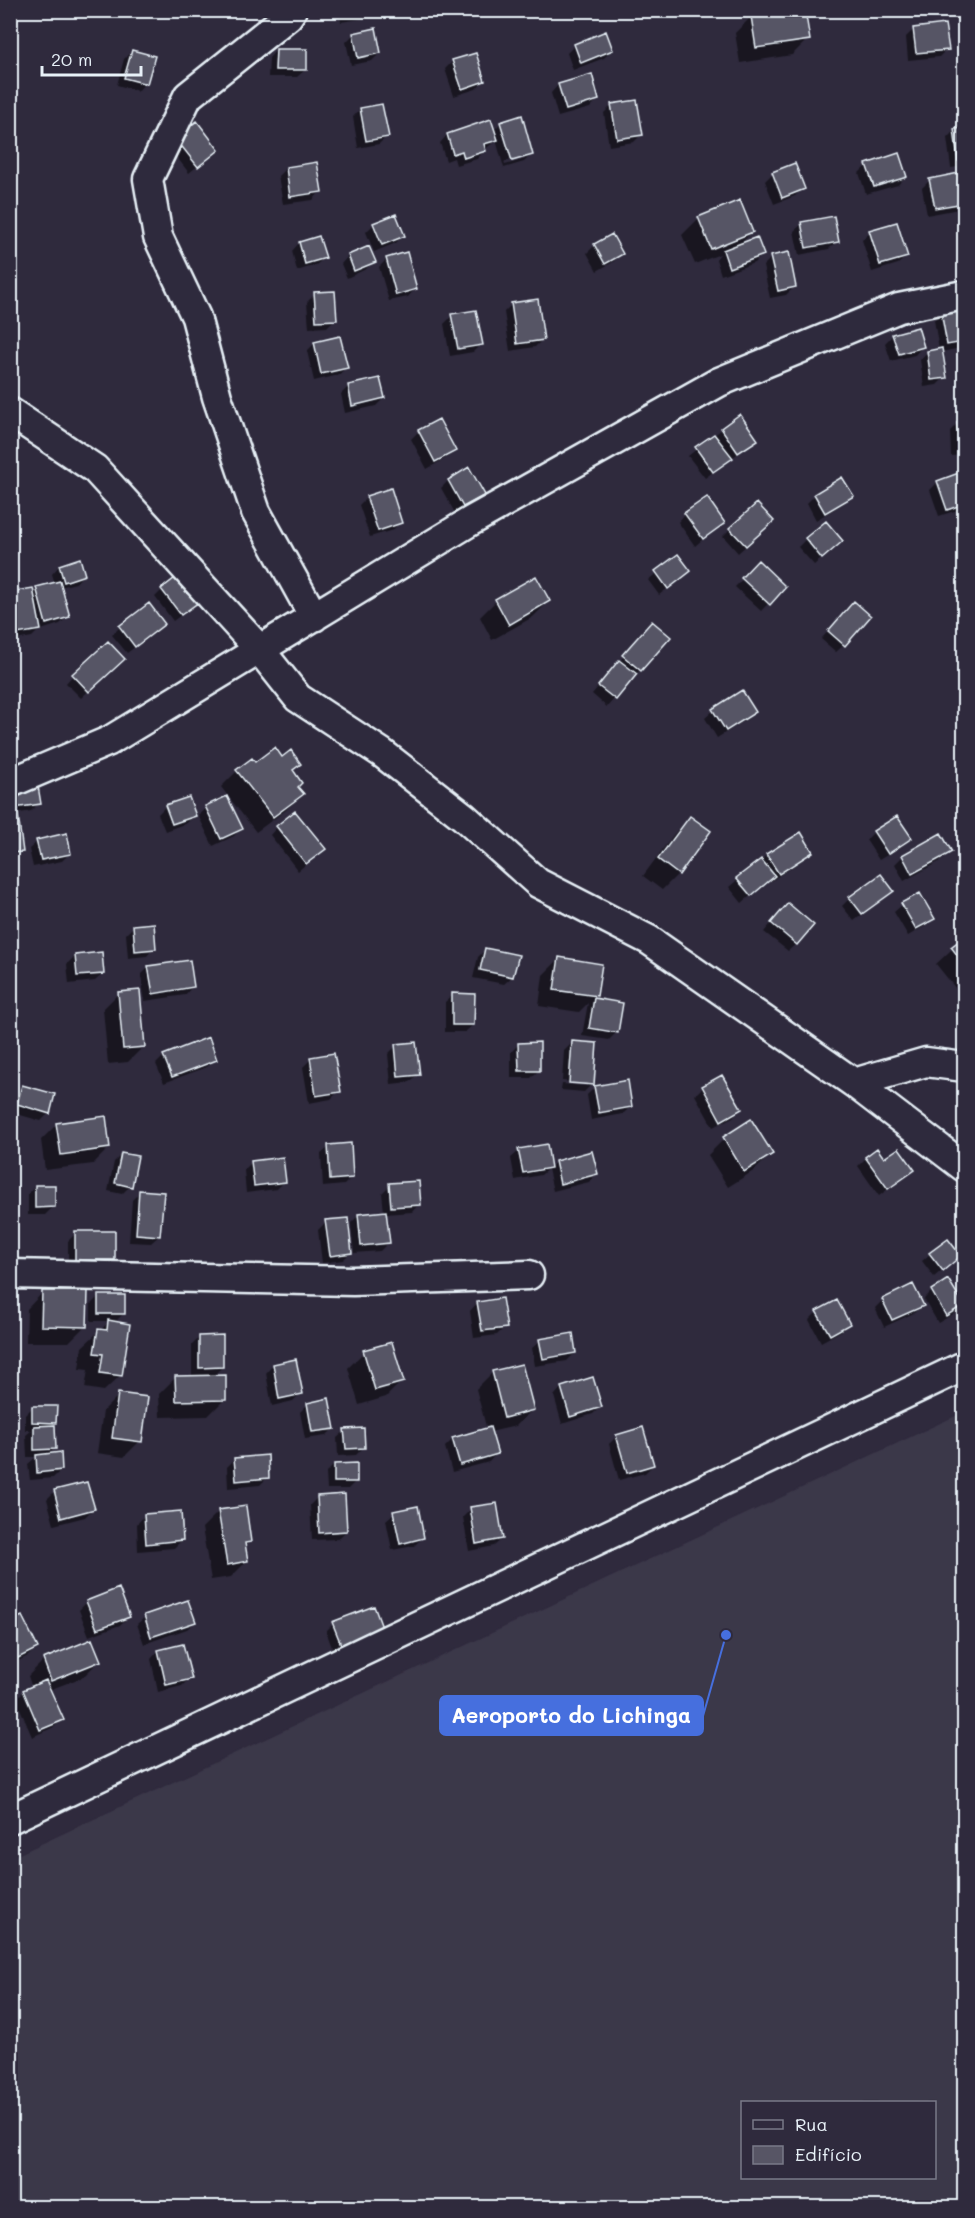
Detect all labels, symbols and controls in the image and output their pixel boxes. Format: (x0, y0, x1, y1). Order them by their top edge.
scale bar (42, 39, 141, 77)
text: 20 m (51, 47, 92, 71)
callout: Aeroporto do Lichinga (440, 1696, 703, 1735)
text: Aeroporto do Lichinga (451, 1701, 691, 1728)
legend (741, 2101, 936, 2179)
text: Rua (795, 2112, 828, 2136)
text: Edifício (795, 2142, 862, 2166)

